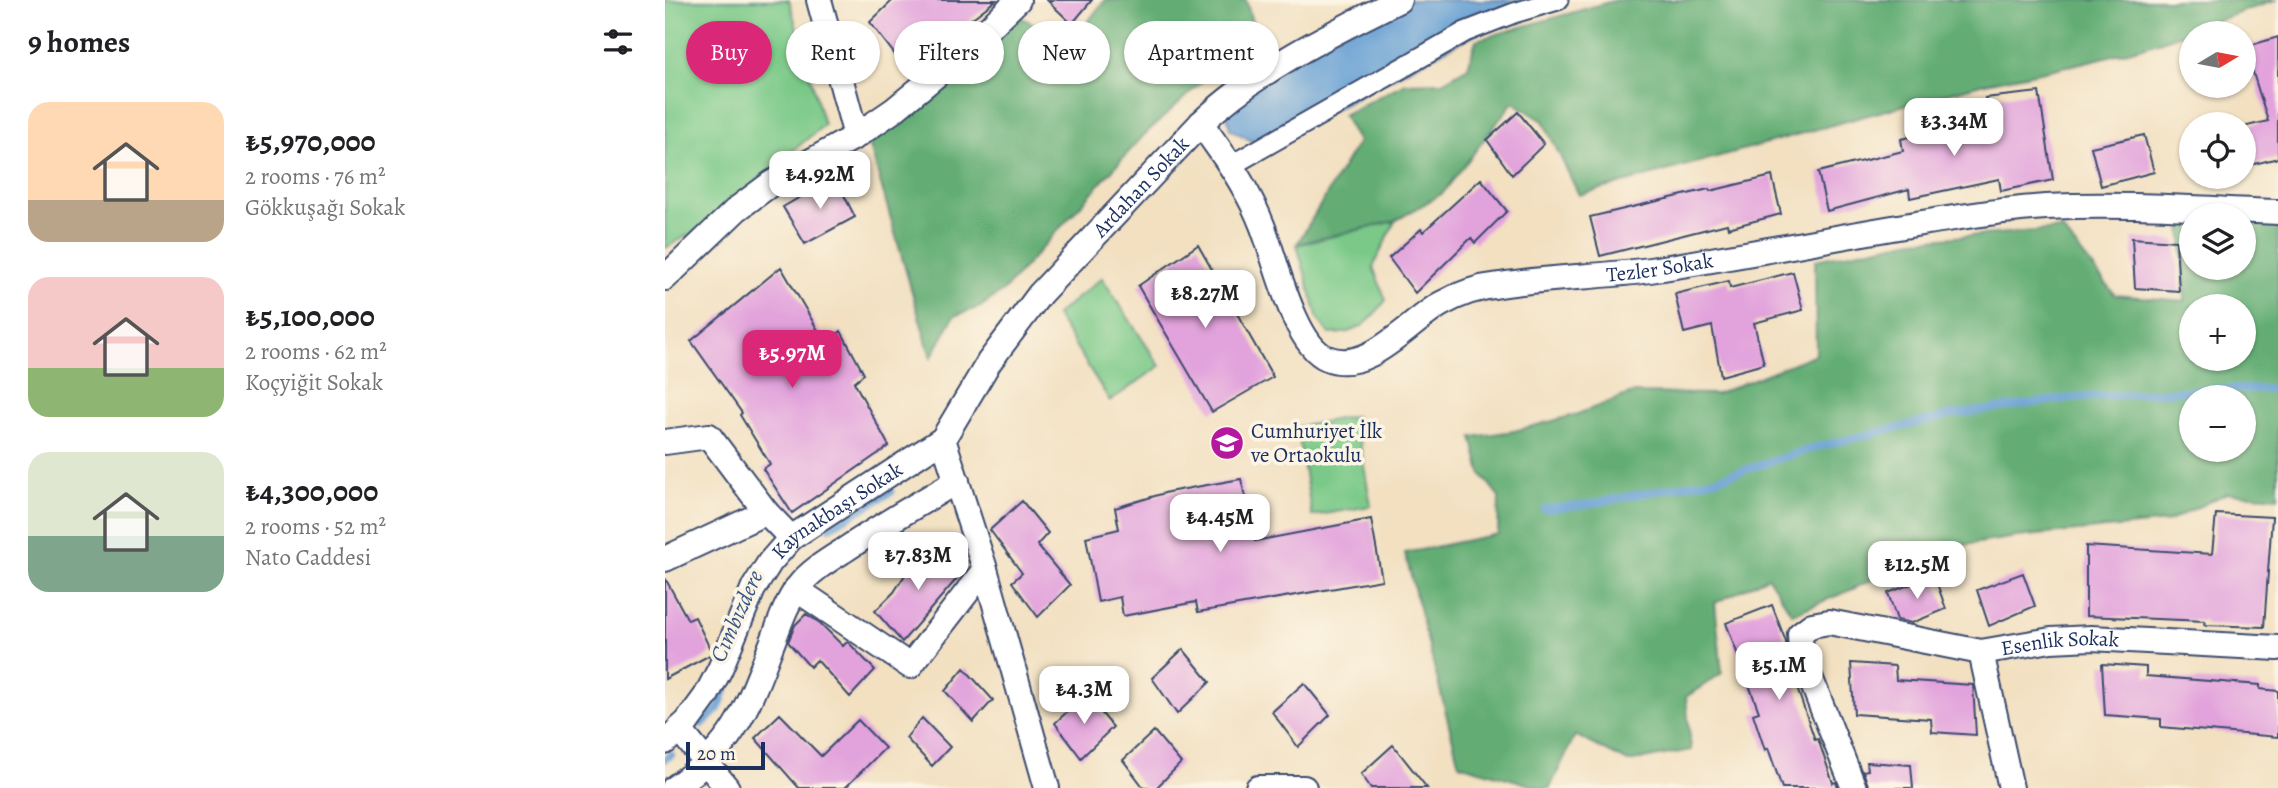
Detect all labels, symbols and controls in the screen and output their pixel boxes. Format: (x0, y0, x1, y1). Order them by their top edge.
chip: Buy (686, 21, 772, 84)
chip: Rent (786, 21, 880, 84)
chip: Filters (894, 21, 1004, 84)
chip: New (1018, 21, 1110, 84)
chip: Apartment (1124, 21, 1279, 84)
north arrow (2179, 21, 2256, 98)
map controls (2179, 21, 2256, 462)
text: 9 homes (28, 22, 130, 62)
icon: filters (599, 23, 637, 61)
pin: ₺3.34M (1897, 99, 2011, 158)
text: ₺3.34M (1920, 105, 1988, 136)
button: locate (2179, 112, 2256, 189)
text: ₺5,970,000 (245, 121, 376, 161)
icon: home (84, 130, 168, 214)
street label: Ardahan Sokak (1086, 130, 1196, 244)
pin: ₺4.92M (763, 152, 877, 211)
text: ₺4.92M (785, 158, 855, 189)
text: 2 rooms · 76 m² (245, 161, 386, 192)
text: Gökkuşağı Sokak (245, 192, 405, 223)
button: layers (2179, 203, 2256, 280)
street label: Tezler Sokak (1605, 246, 1716, 289)
pin: ₺8.27M (1148, 270, 1262, 330)
text: ₺8.27M (1171, 277, 1239, 308)
button: + (2179, 294, 2256, 371)
text: ₺5,100,000 (245, 296, 375, 336)
icon: home (84, 305, 168, 389)
pin: ₺5.97M (735, 330, 849, 390)
text: 2 rooms · 62 m² (245, 336, 387, 367)
text: ₺5.97M (758, 337, 826, 368)
text: Koçyiğit Sokak (245, 367, 383, 398)
button: − (2179, 385, 2256, 462)
place label: Cumhuriyet İlk ve Ortaokulu (1250, 417, 1383, 469)
school or university icon: Cumhuriyet İlk ve Ortaokulu (1208, 424, 1246, 462)
street label: Kaynakbaşı Sokak (765, 455, 908, 565)
text: ₺4,300,000 (245, 471, 378, 511)
icon: home (84, 480, 168, 564)
pin: ₺4.45M (1163, 494, 1277, 554)
text: ₺4.45M (1186, 501, 1254, 532)
text: 2 rooms · 52 m² (245, 511, 386, 542)
pin: ₺7.83M (861, 532, 975, 592)
text: ₺7.83M (884, 539, 952, 570)
text: Nato Caddesi (245, 542, 371, 573)
pin: ₺12.5M (1860, 542, 1974, 601)
text: ₺12.5M (1884, 548, 1950, 579)
water label: Cımbızdere (702, 565, 770, 667)
street label: Esenlik Sokak (1999, 624, 2120, 662)
pin: ₺5.1M (1730, 642, 1828, 702)
text: ₺5.1M (1752, 649, 1806, 680)
pin: ₺4.3M (1035, 666, 1133, 726)
text: ₺4.3M (1055, 673, 1113, 704)
scale bar (686, 739, 765, 771)
text: 20 m (697, 741, 736, 767)

